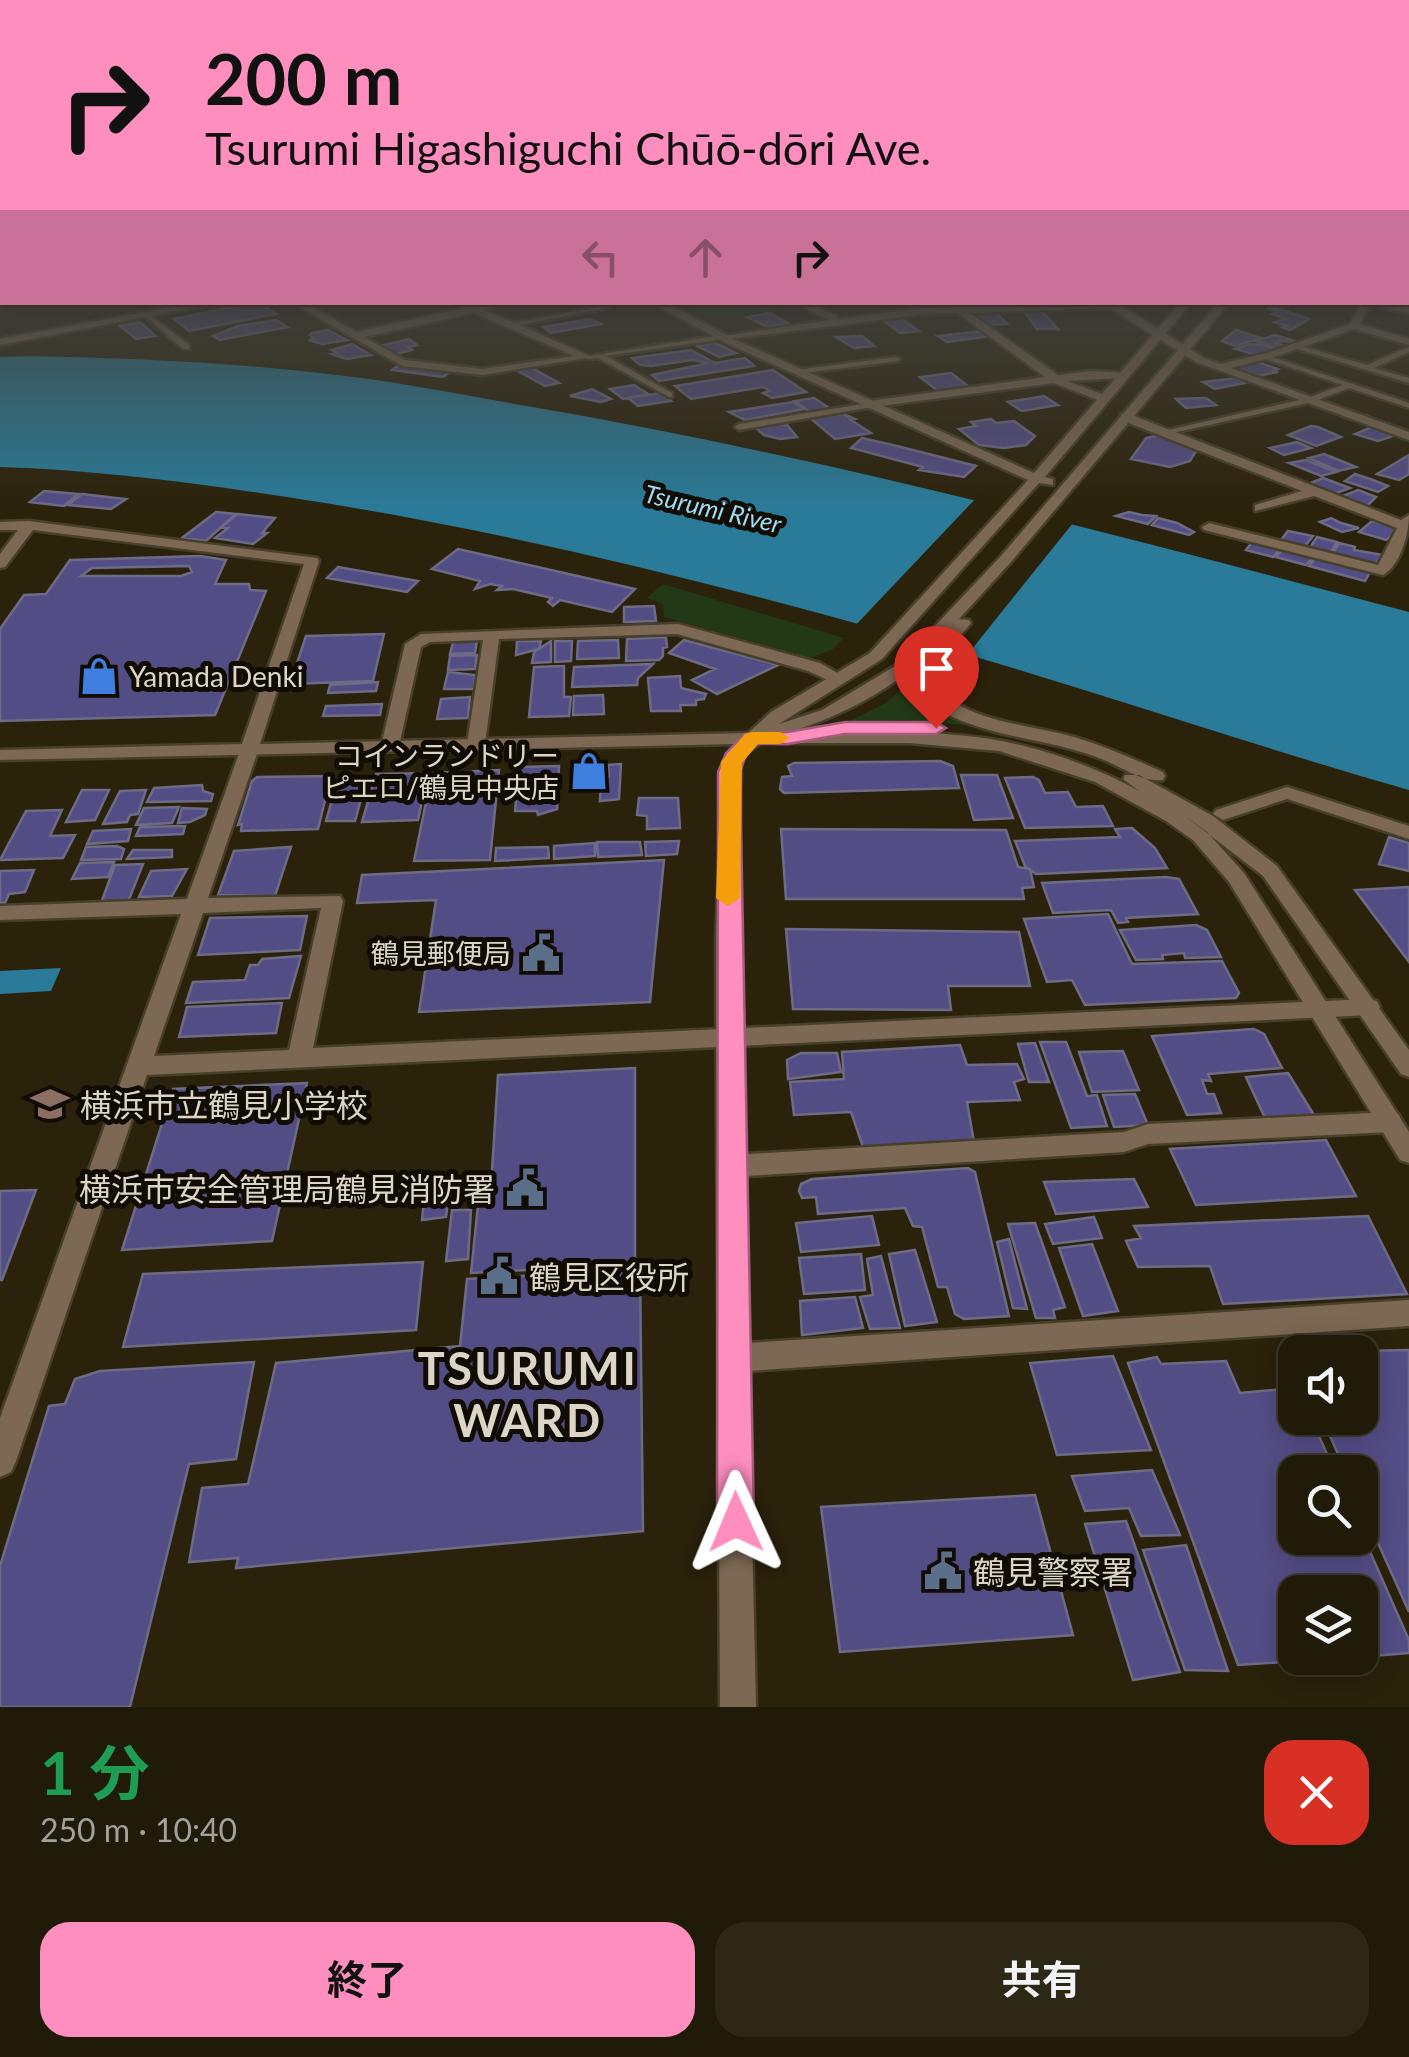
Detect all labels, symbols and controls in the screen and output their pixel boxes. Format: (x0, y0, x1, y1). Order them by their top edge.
text: 200 m (205, 36, 402, 120)
icon: right (40, 40, 170, 170)
text: Tsurumi Higashiguchi Chūō-dōri Ave. (205, 121, 931, 175)
icon: left (573, 230, 628, 285)
icon: ahead (678, 230, 733, 285)
icon: right (783, 230, 838, 285)
water label: Tsurumi River (642, 478, 785, 538)
pin (894, 626, 979, 729)
icon: arrive (909, 641, 964, 696)
shop icon: Yamada Denki (78, 655, 120, 697)
place label: Yamada Denki (129, 659, 303, 693)
place label: コインランドリー ピエロ/鶴見中央店 (322, 738, 559, 804)
shop icon: コインランドリー ピエロ/鶴見中央店 (568, 750, 610, 792)
public building icon: 鶴見郵便局 (520, 932, 562, 974)
place label: 鶴見郵便局 (371, 936, 511, 970)
school or university icon: 横浜市立鶴見小学校 (29, 1083, 71, 1125)
place label: 横浜市立鶴見小学校 (80, 1085, 368, 1124)
public building icon: 横浜市安全管理局鶴見消防署 (504, 1167, 546, 1209)
place label: 横浜市安全管理局鶴見消防署 (79, 1169, 495, 1208)
public building icon: 鶴見区役所 (478, 1255, 520, 1297)
place label: 鶴見区役所 (529, 1257, 689, 1296)
map controls (1278, 1335, 1378, 1675)
button: sound (1278, 1335, 1378, 1435)
district label: TSURUMI WARD (418, 1341, 638, 1447)
button: search (1278, 1455, 1378, 1555)
position arrow (684, 1470, 788, 1574)
public building icon: 鶴見警察署 (922, 1550, 964, 1592)
place label: 鶴見警察署 (973, 1552, 1133, 1591)
button: layers (1278, 1575, 1378, 1675)
text: 1 分 (40, 1736, 149, 1808)
button: close (1264, 1740, 1369, 1845)
text: 250 m · 10:40 (40, 1810, 237, 1849)
button: 終了 (40, 1922, 695, 2037)
button: 共有 (715, 1922, 1369, 2037)

